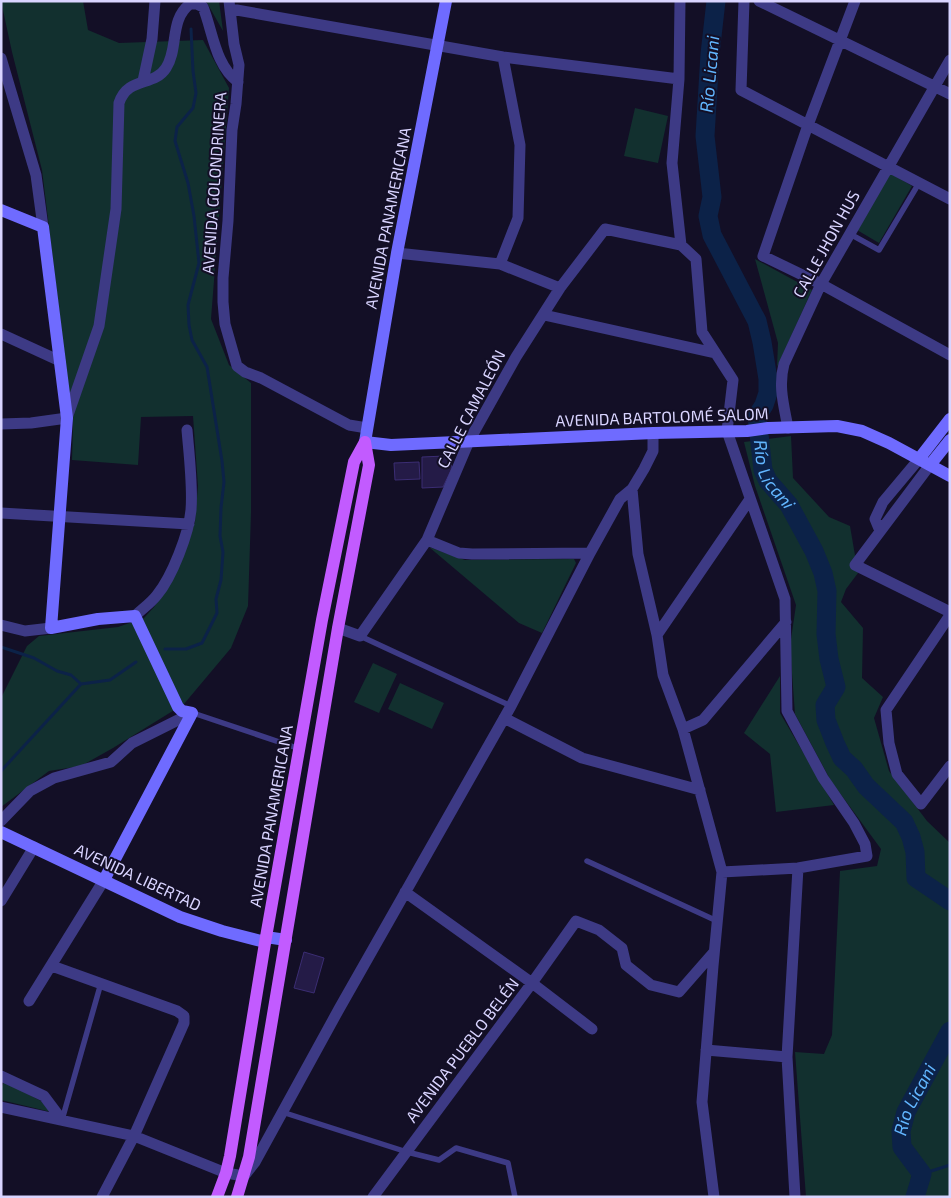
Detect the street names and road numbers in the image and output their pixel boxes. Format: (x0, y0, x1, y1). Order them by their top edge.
street label: AVENIDA GOLONDRINERA (198, 91, 229, 275)
street label: AVENIDA PANAMERICANA (361, 125, 414, 310)
street label: CALLE JHON HUS (788, 187, 863, 301)
street label: CALLE CAMALEÓN (433, 346, 509, 471)
street label: AVENIDA BARTOLOMÉ SALOM (555, 403, 769, 430)
street label: AVENIDA PANAMERICANA (245, 723, 296, 909)
street label: AVENIDA LIBERTAD (72, 839, 204, 914)
street label: AVENIDA PUEBLO BELÉN (401, 974, 522, 1126)

